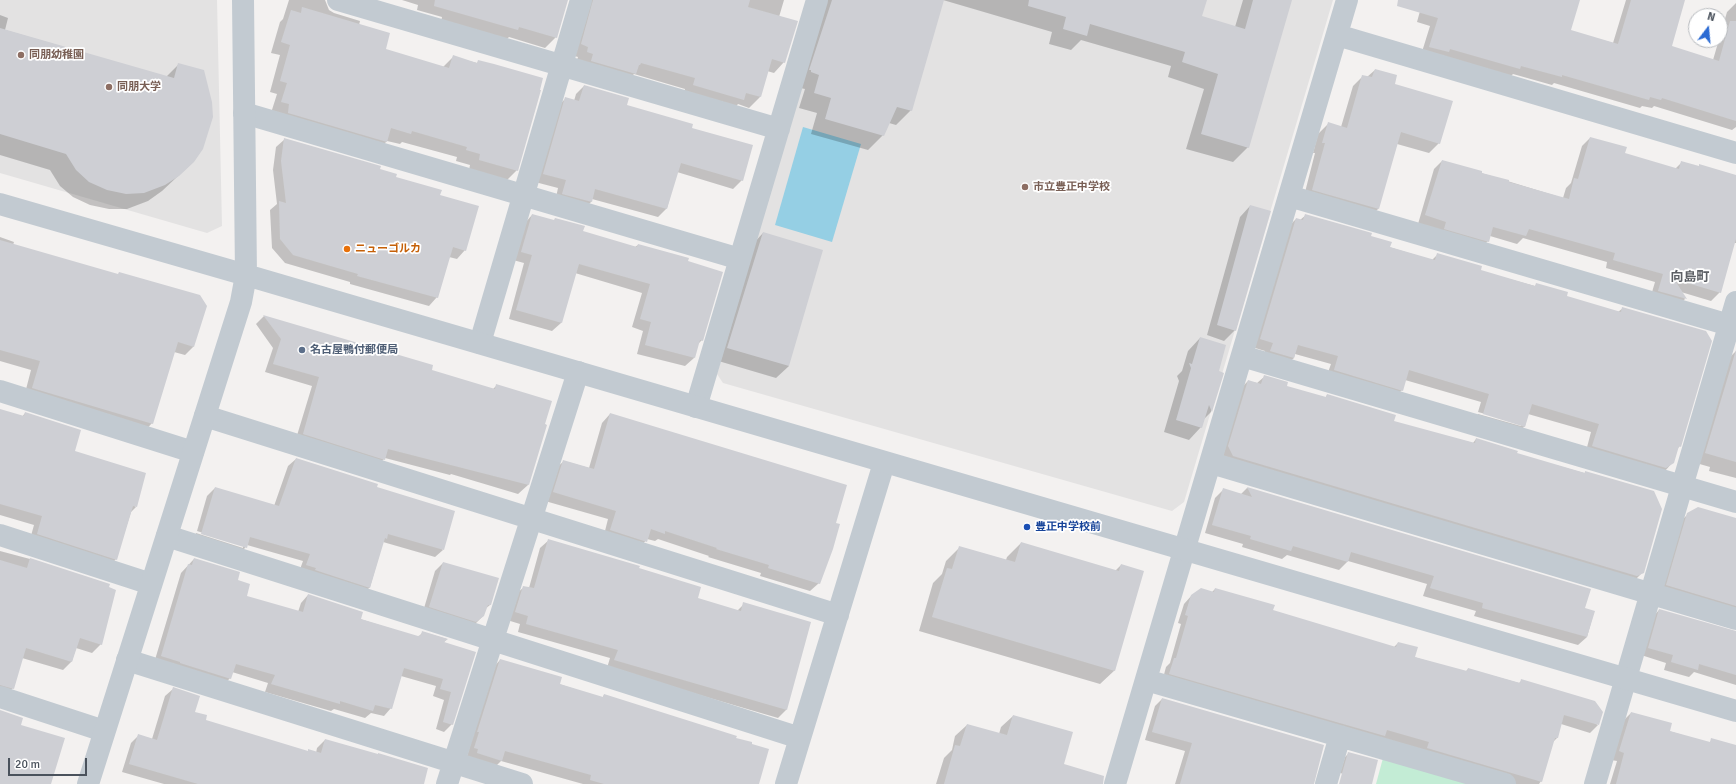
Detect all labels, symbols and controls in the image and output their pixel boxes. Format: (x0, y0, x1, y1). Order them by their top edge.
north arrow (1688, 8, 1728, 48)
text: N (1706, 10, 1717, 24)
place label: 同朋幼稚園 (29, 48, 84, 62)
marker: 同朋幼稚園 (16, 50, 26, 60)
place label: 同朋大学 (117, 80, 161, 94)
marker: 同朋大学 (104, 82, 114, 92)
place label: 市立豊正中学校 (1033, 180, 1110, 194)
marker: 市立豊正中学校 (1020, 182, 1030, 192)
place label: ニューゴルカ (355, 242, 421, 256)
marker: ニューゴルカ (342, 244, 352, 254)
district label: 向島町 (1671, 270, 1709, 286)
place label: 名古屋鴨付郵便局 (310, 343, 398, 357)
marker: 名古屋鴨付郵便局 (297, 345, 307, 355)
place label: 豊正中学校前 (1035, 520, 1101, 534)
marker: 豊正中学校前 (1022, 522, 1032, 532)
scale bar (10, 750, 89, 776)
text: 20 m (15, 757, 40, 772)

